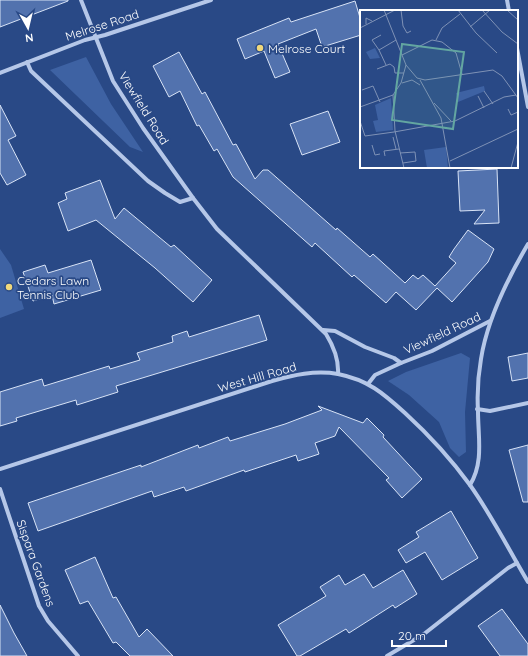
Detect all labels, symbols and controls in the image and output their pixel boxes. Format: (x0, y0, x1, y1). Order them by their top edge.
street label: Melrose Road (63, 6, 141, 44)
north arrow (8, 8, 48, 48)
inset map (360, 10, 518, 168)
text: N (24, 30, 34, 45)
place label: Melrose Court (268, 41, 345, 56)
marker: Melrose Court (255, 43, 265, 53)
street label: Viewfield Road (116, 69, 172, 147)
place label: Cedars Lawn Tennis Club (17, 273, 89, 302)
marker: Cedars Lawn Tennis Club (4, 282, 14, 292)
street label: Viewfield Road (401, 309, 483, 357)
street label: West Hill Road (216, 359, 298, 395)
street label: Sispara Gardens (13, 518, 59, 609)
scale bar (392, 622, 446, 648)
text: 20 m (398, 628, 426, 643)

